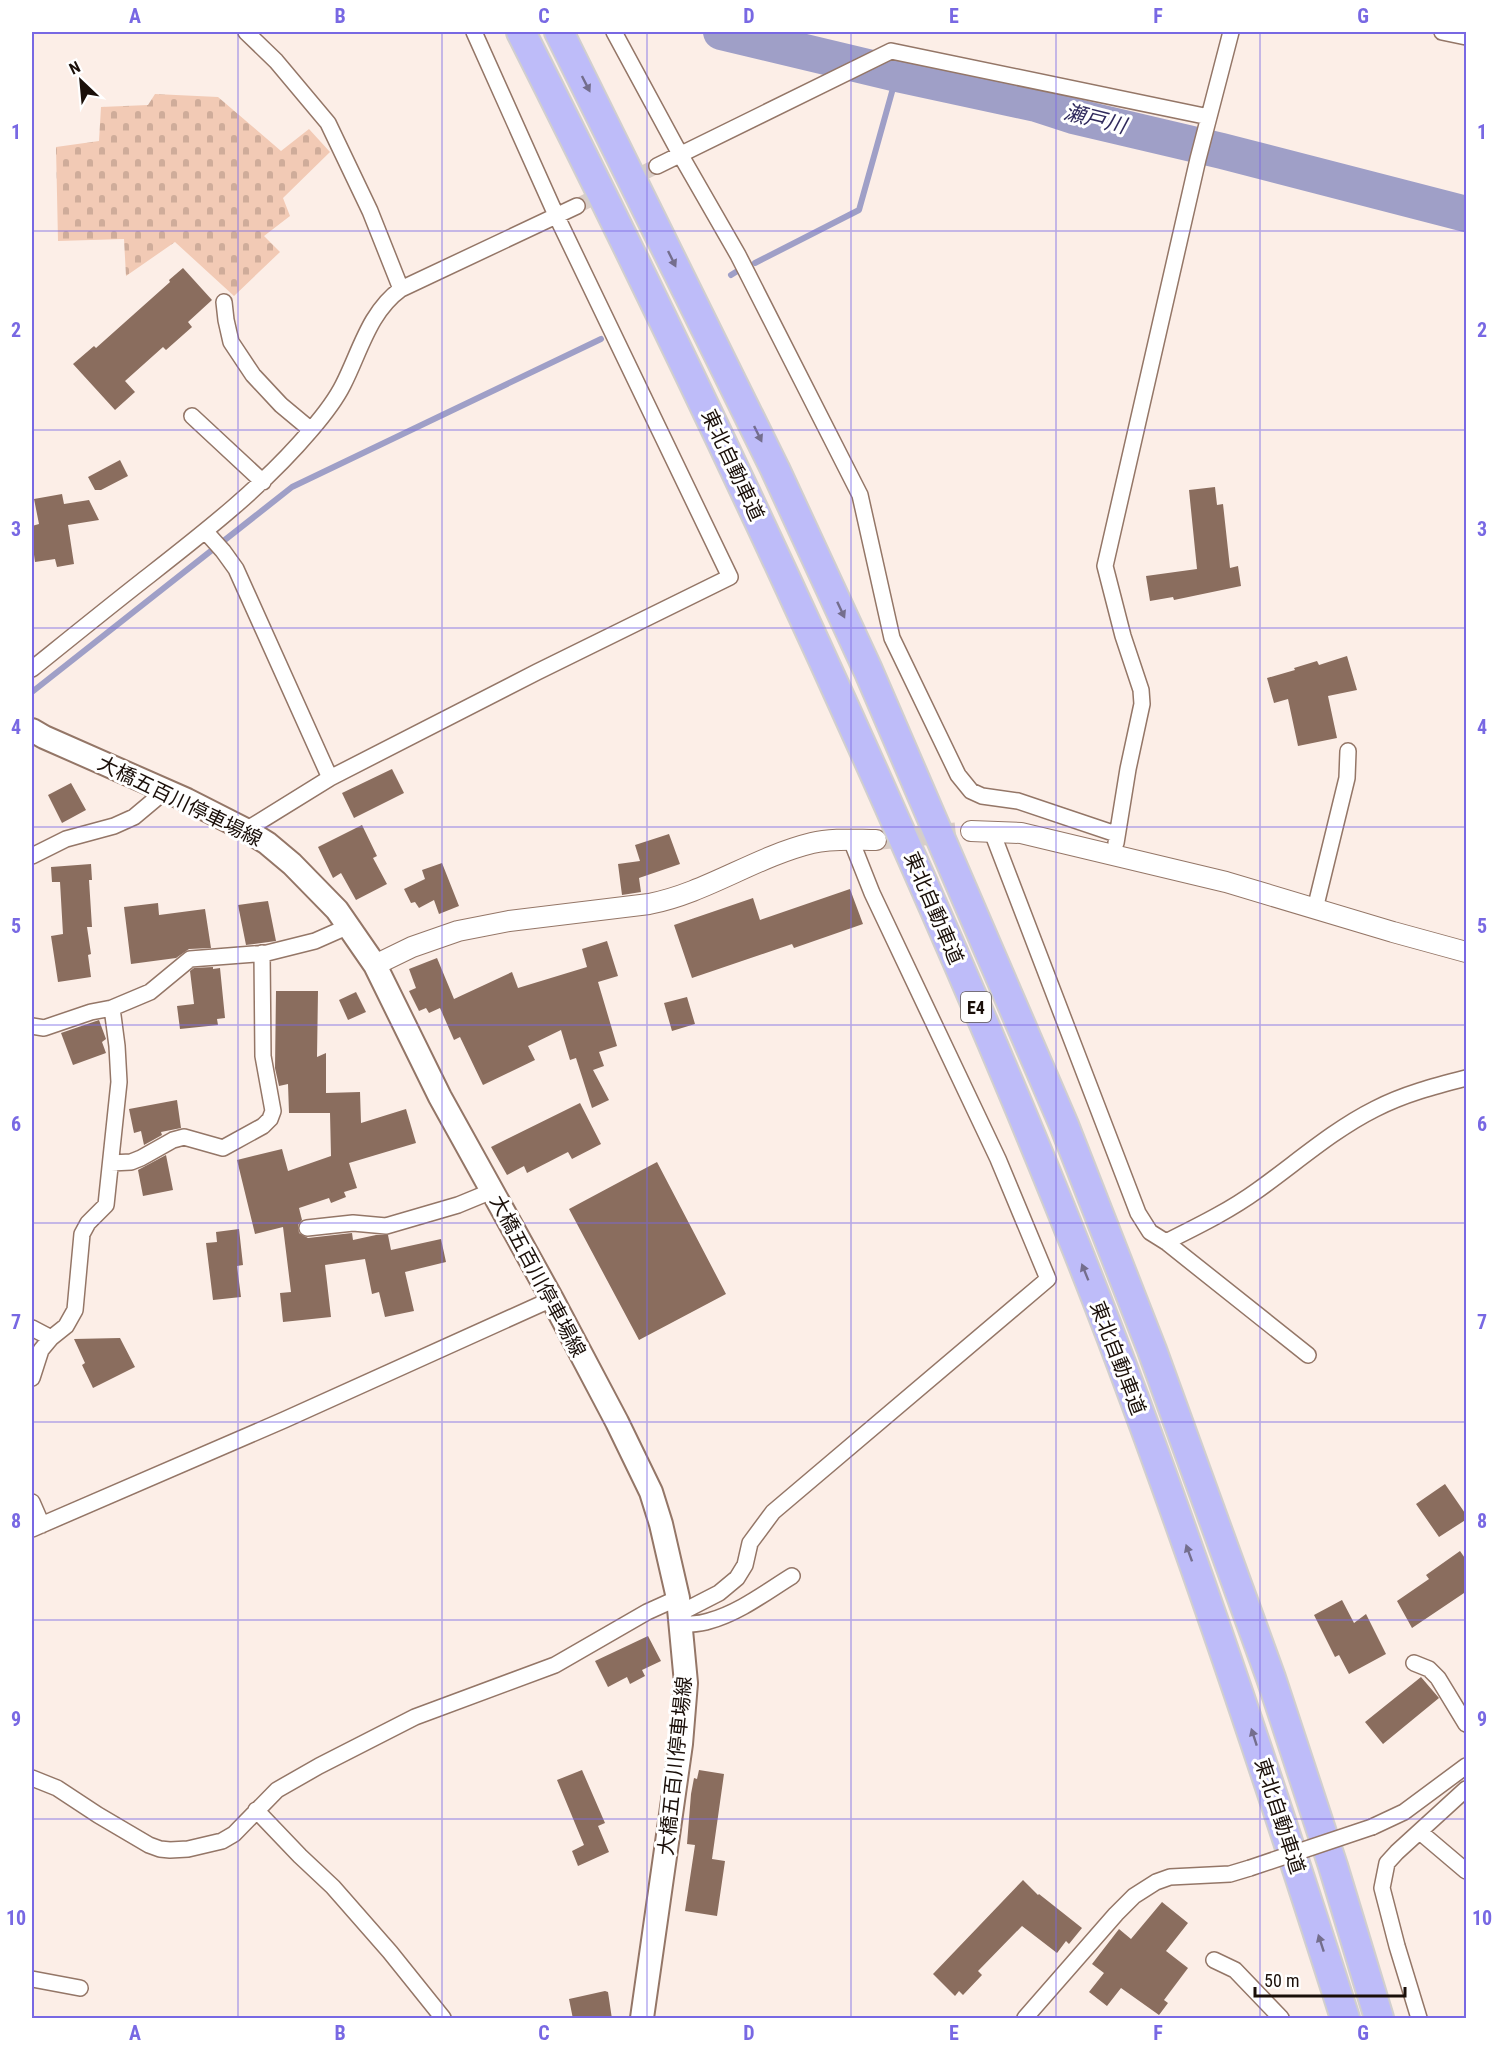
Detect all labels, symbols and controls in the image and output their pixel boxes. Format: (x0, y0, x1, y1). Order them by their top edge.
text: A (129, 4, 141, 28)
text: B (334, 4, 346, 28)
text: C (538, 4, 550, 28)
text: D (743, 4, 755, 28)
text: E (949, 4, 959, 28)
text: F (1153, 4, 1163, 28)
text: G (1357, 4, 1369, 28)
north arrow (51, 51, 111, 111)
text: N (66, 57, 83, 79)
one-way arrow (581, 75, 590, 92)
water label: 瀬戸川 (1062, 100, 1130, 139)
text: 1 (11, 120, 21, 144)
text: 1 (1477, 120, 1487, 144)
one-way arrow (667, 250, 677, 267)
text: 2 (11, 318, 21, 342)
text: 2 (1477, 318, 1487, 342)
street label: 東北自動車道 (697, 406, 769, 524)
one-way arrow (753, 425, 762, 442)
text: 3 (11, 517, 21, 541)
text: 3 (1477, 517, 1487, 541)
one-way arrow (836, 602, 845, 619)
text: 4 (11, 715, 21, 739)
text: 4 (1477, 715, 1487, 739)
street label: 大橋五百川停車場線 (94, 751, 266, 851)
street label: 東北自動車道 (900, 848, 968, 968)
text: 5 (11, 914, 21, 938)
text: 5 (1477, 914, 1487, 938)
road number: E4 (961, 992, 991, 1022)
text: 6 (11, 1112, 21, 1136)
text: 6 (1477, 1112, 1487, 1136)
street label: 大橋五百川停車場線 (485, 1191, 591, 1361)
one-way arrow (1080, 1263, 1089, 1281)
street label: 東北自動車道 (1085, 1298, 1151, 1418)
text: 7 (11, 1310, 21, 1334)
text: 7 (1477, 1310, 1487, 1334)
text: 8 (11, 1509, 21, 1533)
text: 8 (1477, 1509, 1487, 1533)
one-way arrow (1184, 1544, 1194, 1562)
street label: 大橋五百川停車場線 (654, 1675, 696, 1857)
text: 9 (11, 1707, 21, 1731)
text: 9 (1477, 1707, 1487, 1731)
one-way arrow (1249, 1728, 1258, 1746)
street label: 東北自動車道 (1250, 1755, 1310, 1877)
text: 10 (6, 1906, 26, 1930)
text: 10 (1472, 1906, 1492, 1930)
one-way arrow (1316, 1934, 1325, 1952)
scale bar (1255, 1960, 1405, 1998)
text: 50 m (1264, 1970, 1299, 1991)
text: A (129, 2021, 141, 2045)
text: B (334, 2021, 346, 2045)
text: C (538, 2021, 550, 2045)
text: D (743, 2021, 755, 2045)
text: E (949, 2021, 959, 2045)
text: F (1153, 2021, 1163, 2045)
text: G (1357, 2021, 1369, 2045)

